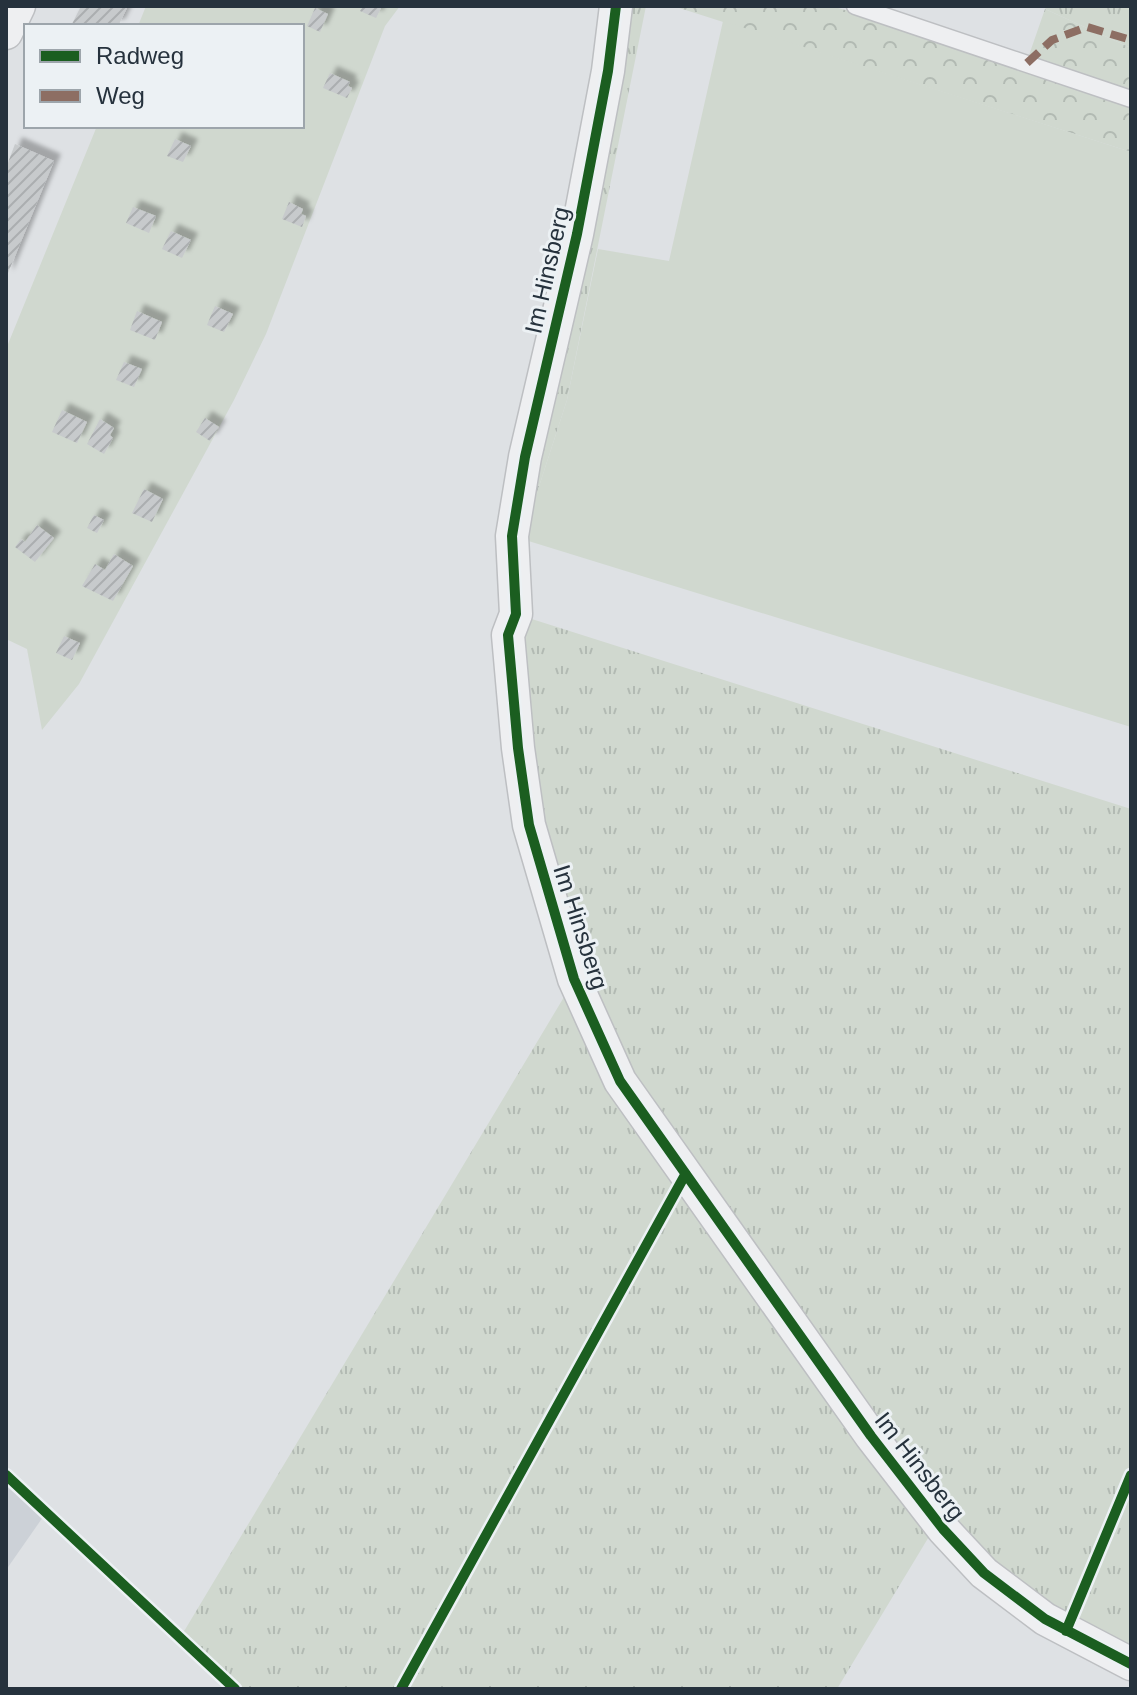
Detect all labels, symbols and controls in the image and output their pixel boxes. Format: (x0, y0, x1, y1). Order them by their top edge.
legend (24, 24, 304, 128)
text: Radweg (96, 42, 184, 69)
text: Weg (96, 82, 145, 109)
street label: Im Hinsberg (519, 204, 575, 336)
street label: Im Hinsberg (548, 861, 614, 993)
street label: Im Hinsberg (870, 1407, 970, 1525)

